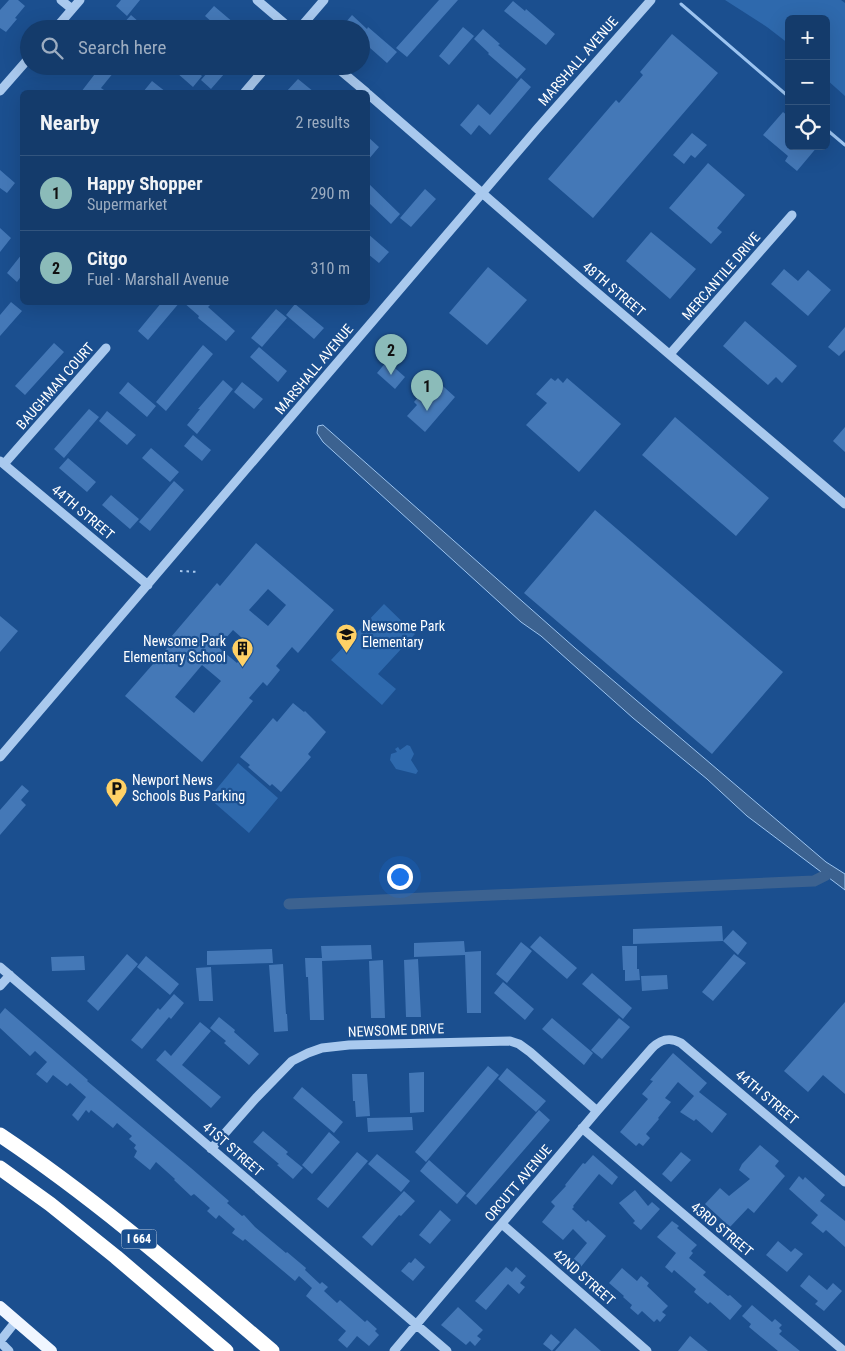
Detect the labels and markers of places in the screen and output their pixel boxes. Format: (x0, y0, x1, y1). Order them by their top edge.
pin: 2 (375, 334, 407, 375)
pin: 1 (411, 370, 443, 411)
place label: Newsome Park Elementary (362, 618, 446, 650)
school or university icon: Newsome Park Elementary (334, 622, 358, 653)
place label: Newsome Park Elementary School (123, 633, 227, 665)
building icon: Newsome Park Elementary School (230, 637, 254, 668)
place label: Newport News Schools Bus Parking (132, 772, 245, 804)
parking icon: Newport News Schools Bus Parking (104, 776, 128, 807)

